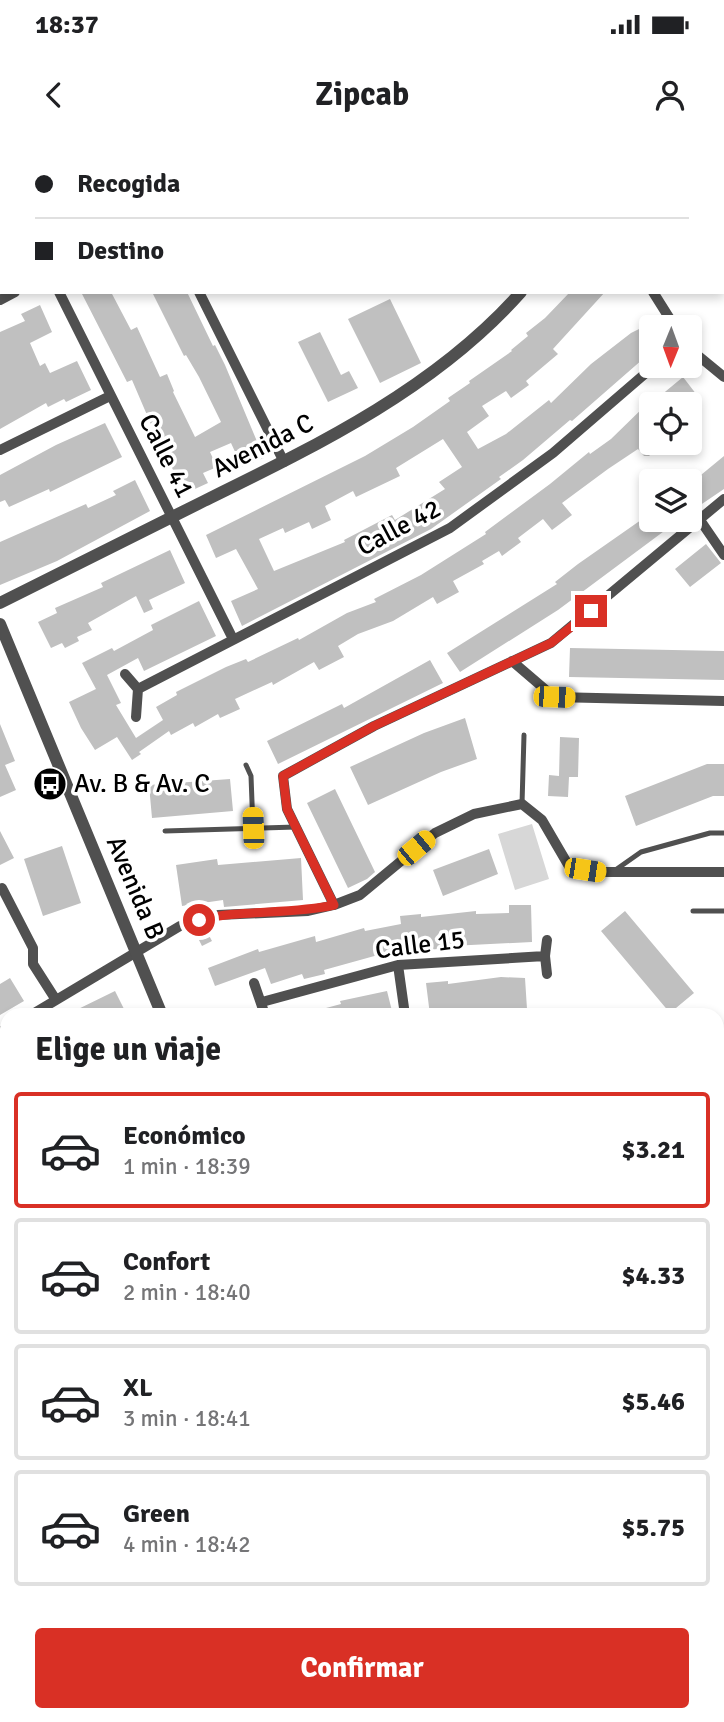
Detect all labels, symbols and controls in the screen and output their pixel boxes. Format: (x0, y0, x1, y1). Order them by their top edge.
text: 18:37 (35, 9, 99, 41)
text: Zipcab (315, 75, 409, 114)
icon: back (35, 76, 73, 114)
icon: person (651, 76, 689, 114)
text: Recogida (77, 168, 180, 200)
text: Destino (77, 235, 164, 267)
north arrow (639, 315, 702, 378)
map controls (639, 315, 702, 532)
button: locate (639, 392, 702, 455)
street label: Avenida C (207, 407, 319, 485)
street label: Calle 41 (131, 409, 201, 503)
button: layers (639, 469, 702, 532)
street label: Calle 42 (352, 493, 446, 563)
route end (575, 595, 607, 627)
car (533, 686, 576, 708)
bus stop icon: Av. B & Av. C (31, 765, 69, 803)
place label: Av. B & Av. C (74, 768, 210, 800)
car (242, 807, 265, 849)
car (394, 826, 439, 870)
street label: Avenida B (99, 831, 171, 945)
car (563, 856, 608, 884)
route start (183, 904, 215, 936)
street label: Calle 15 (373, 924, 467, 966)
text: Elige un viaje (35, 1030, 221, 1069)
icon: car (39, 1119, 102, 1182)
text: Económico (123, 1120, 246, 1152)
text: $3.21 (621, 1134, 685, 1166)
text: 1 min · 18:39 (123, 1152, 251, 1181)
icon: car (39, 1245, 102, 1308)
text: Confort (123, 1246, 210, 1278)
text: $4.33 (621, 1260, 685, 1292)
text: 2 min · 18:40 (123, 1278, 251, 1307)
icon: car (39, 1371, 102, 1434)
text: XL (123, 1372, 153, 1404)
text: $5.46 (621, 1386, 685, 1418)
text: 3 min · 18:41 (123, 1404, 251, 1433)
icon: car (39, 1497, 102, 1560)
text: Green (123, 1498, 190, 1530)
text: $5.75 (621, 1512, 685, 1544)
text: 4 min · 18:42 (123, 1530, 251, 1559)
button: Confirmar (35, 1628, 689, 1708)

